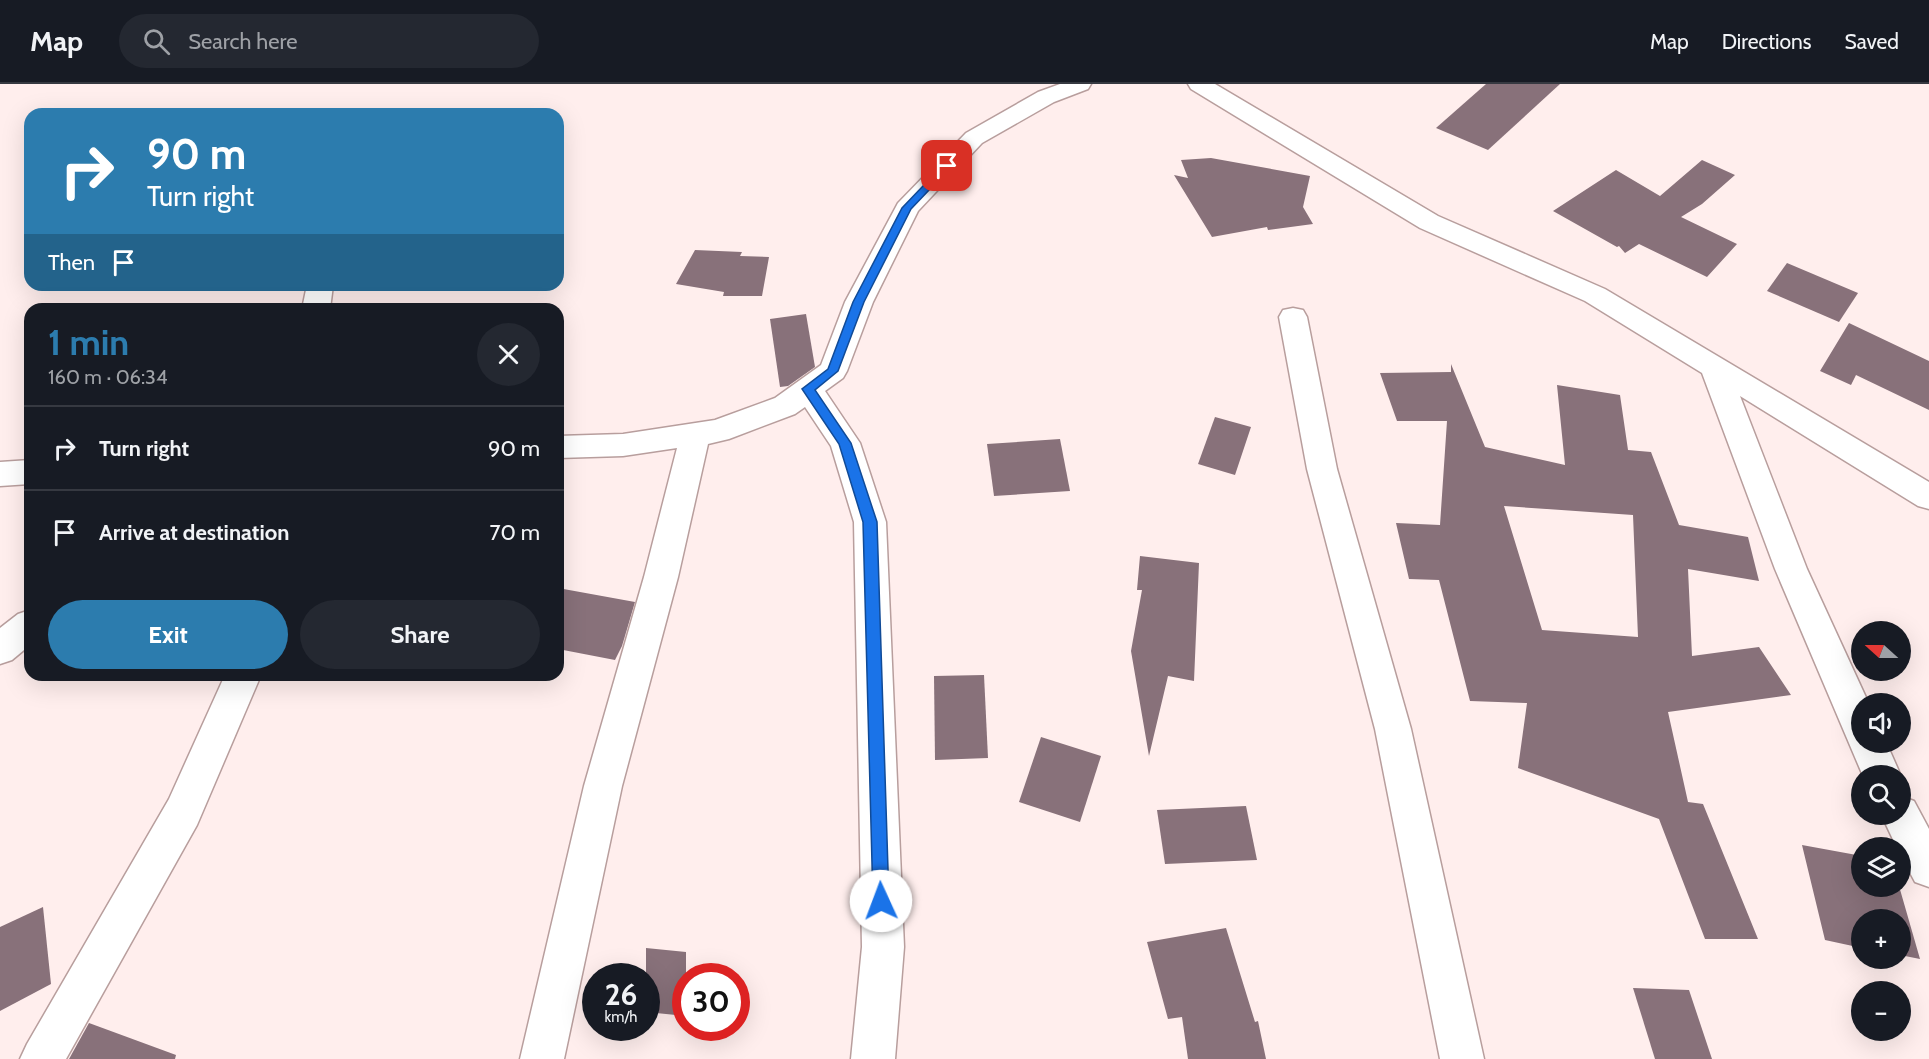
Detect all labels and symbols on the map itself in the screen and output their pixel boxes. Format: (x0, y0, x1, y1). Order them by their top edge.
pin (921, 140, 972, 191)
north arrow (1851, 621, 1911, 681)
position arrow (849, 869, 913, 933)
speed limit sign: 30 (672, 963, 750, 1041)

